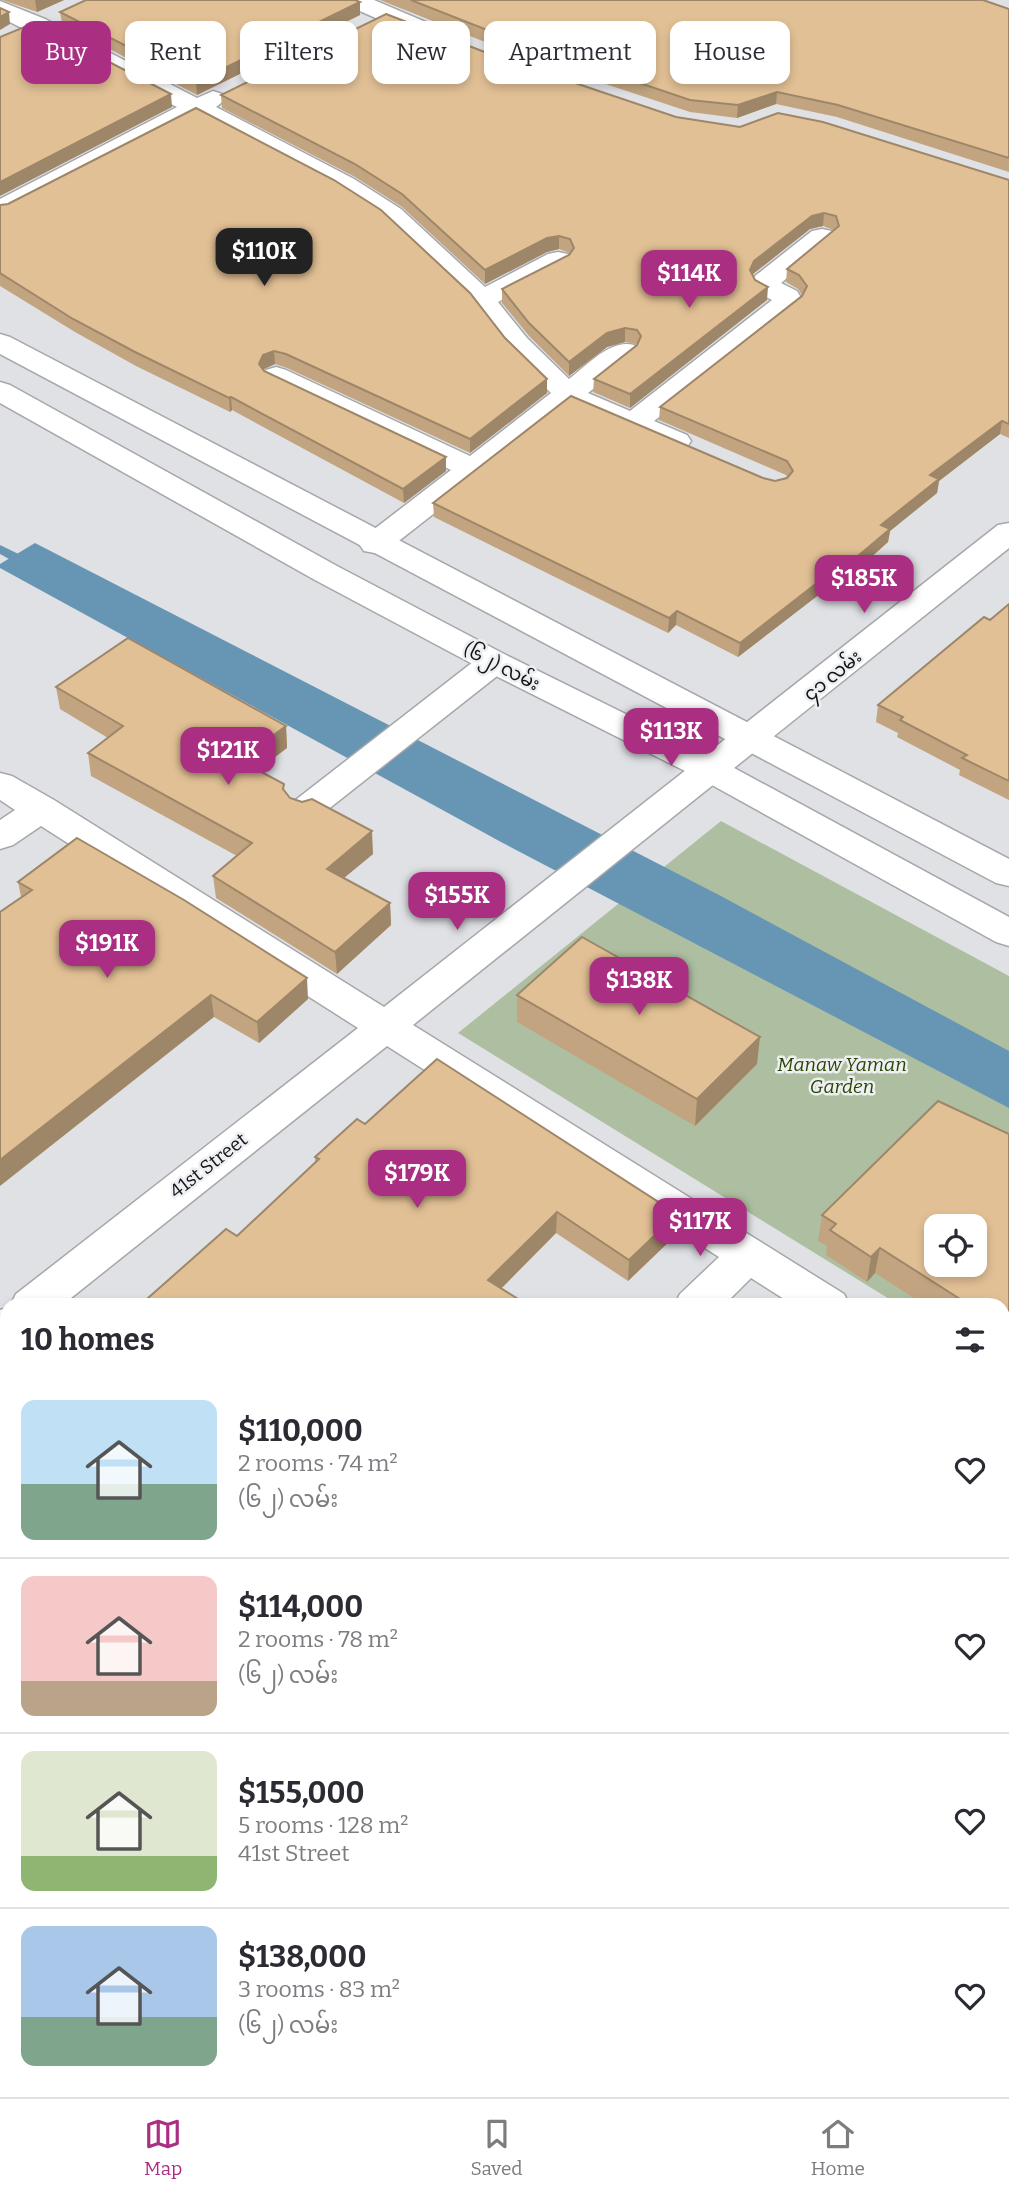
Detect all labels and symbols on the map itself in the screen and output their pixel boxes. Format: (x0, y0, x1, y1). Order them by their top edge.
pin: $110K (215, 229, 313, 288)
pin: $114K (640, 250, 738, 310)
pin: $185K (815, 556, 913, 615)
street label: (၆၂) လမ်း (458, 635, 545, 699)
street label: ၄၁ လမ်း (797, 643, 869, 709)
pin: $113K (622, 708, 720, 768)
pin: $121K (179, 728, 277, 787)
pin: $155K (408, 872, 506, 932)
pin: $191K (58, 920, 156, 980)
pin: $138K (590, 958, 688, 1017)
park label: Manaw Yaman Garden (777, 1053, 907, 1098)
street label: 41st Street (165, 1128, 252, 1203)
pin: $179K (368, 1150, 466, 1210)
pin: $117K (651, 1198, 749, 1258)

